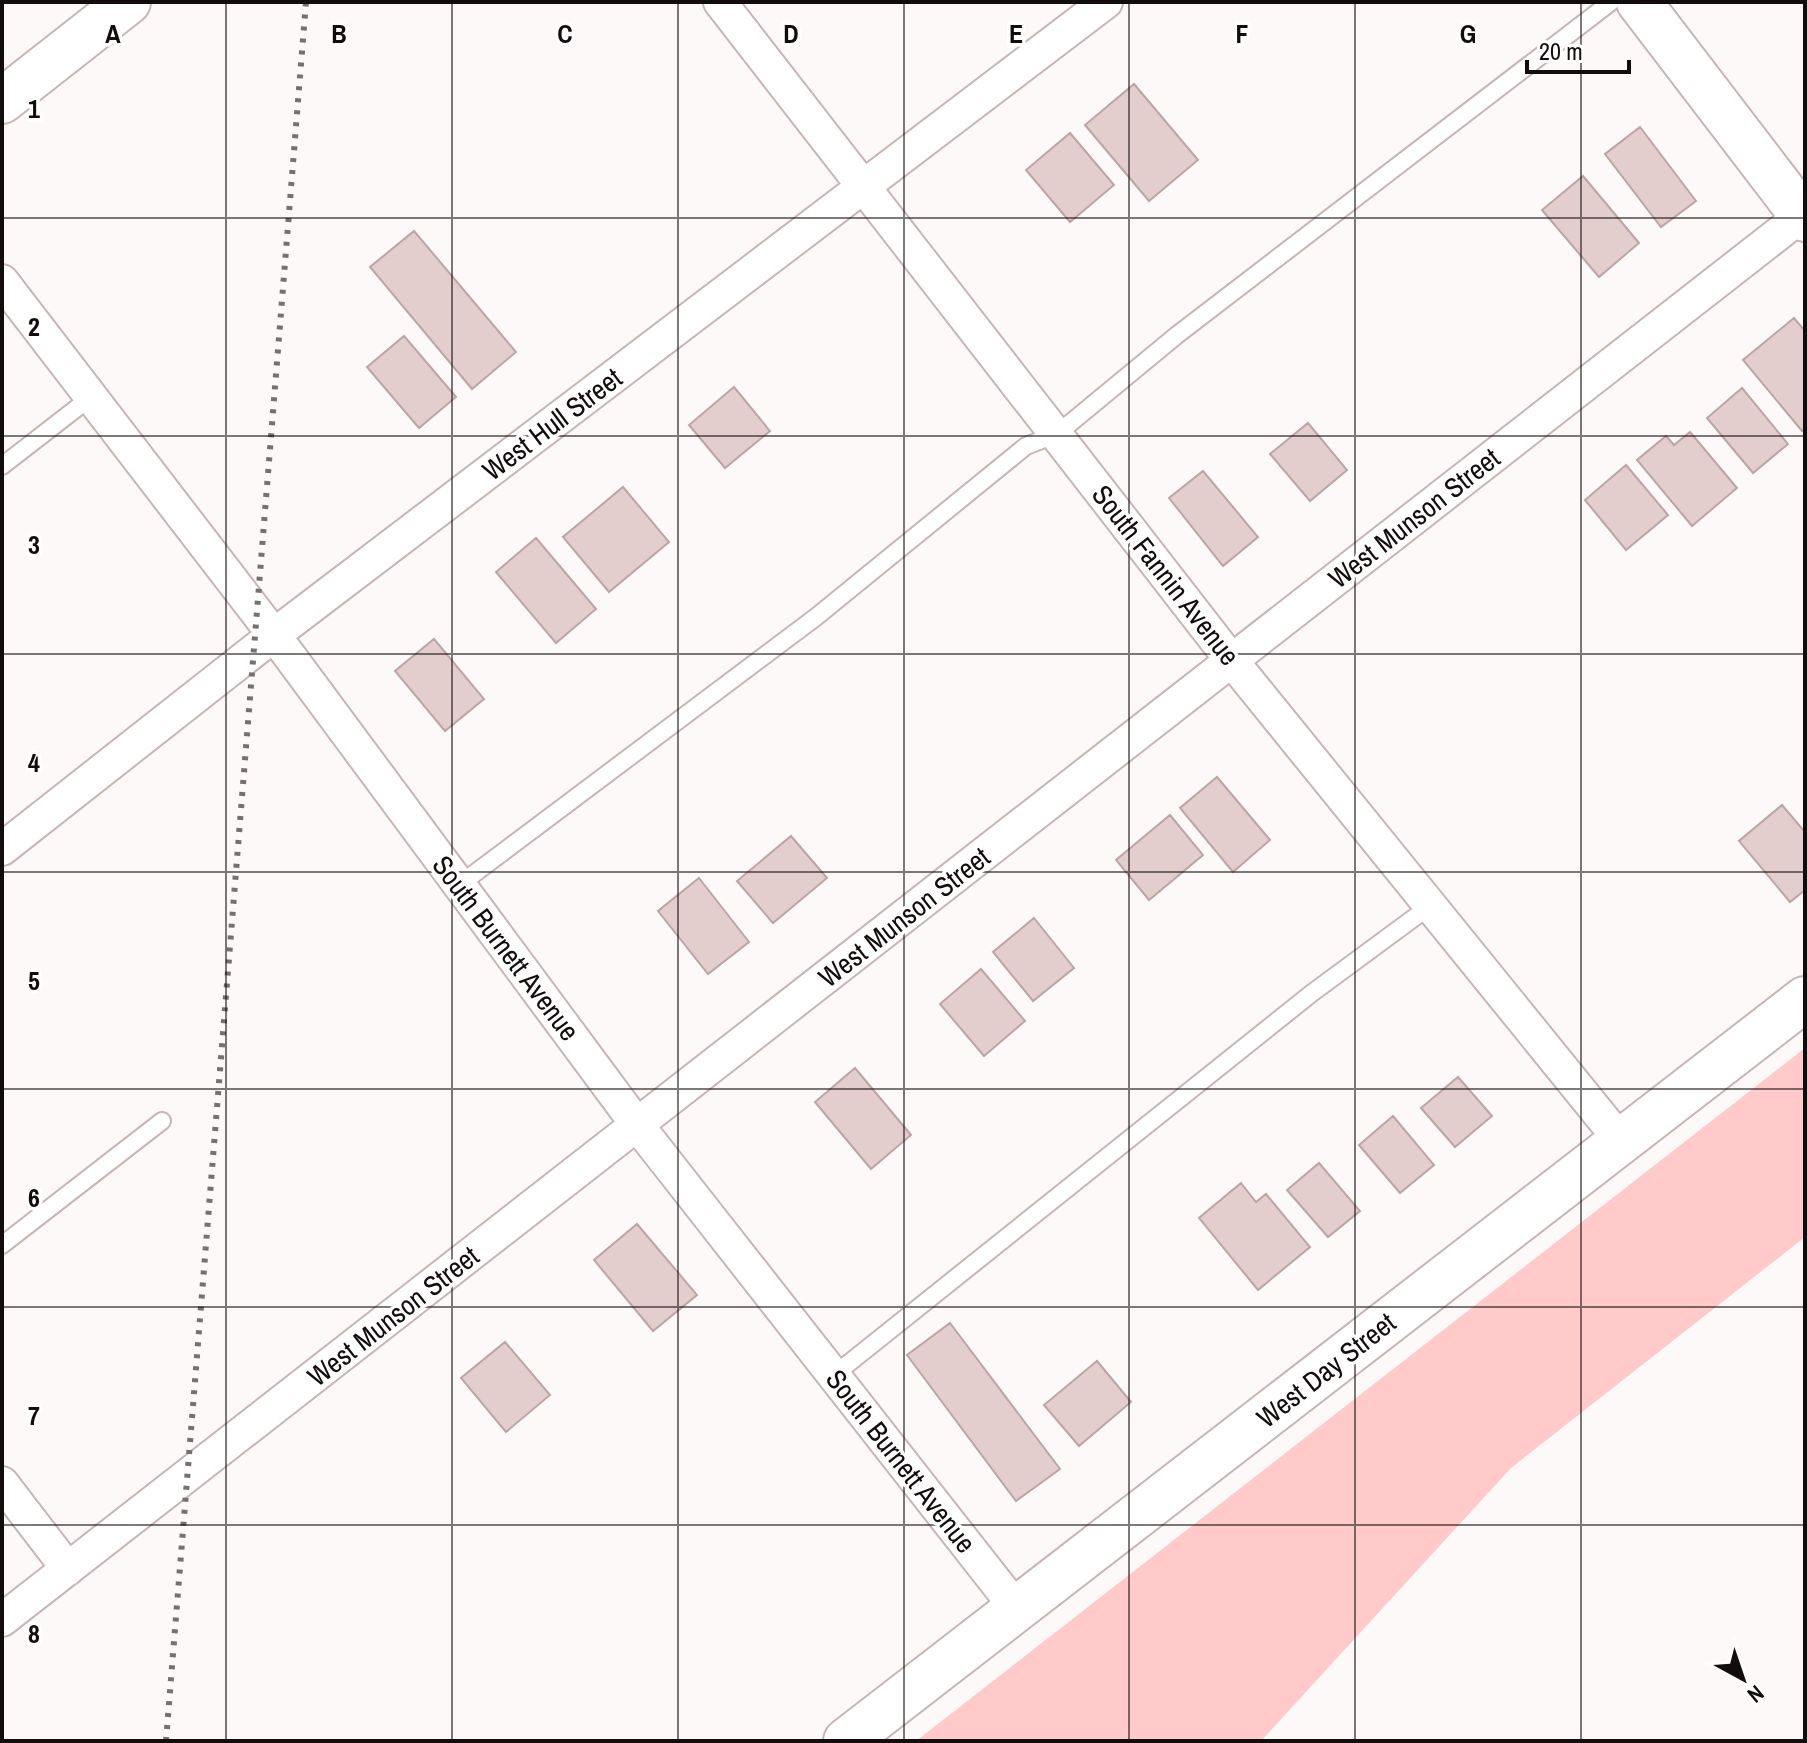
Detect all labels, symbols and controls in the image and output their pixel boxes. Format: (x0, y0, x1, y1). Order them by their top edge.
text: A (105, 16, 121, 51)
text: B (331, 16, 347, 51)
text: C (557, 16, 573, 51)
text: D (783, 16, 799, 51)
text: E (1009, 16, 1023, 51)
text: F (1235, 16, 1249, 51)
text: G (1460, 16, 1476, 51)
scale bar (1527, 24, 1629, 74)
text: 20 m (1539, 35, 1583, 67)
text: 1 (28, 91, 40, 126)
text: 2 (28, 309, 40, 344)
street label: West Hull Street (474, 359, 630, 489)
street label: West Munson Street (1320, 439, 1508, 597)
street label: South Fannin Avenue (1084, 477, 1248, 673)
text: 3 (28, 527, 40, 562)
text: 4 (28, 745, 40, 780)
street label: West Munson Street (810, 838, 998, 996)
street label: South Burnett Avenue (424, 848, 588, 1048)
text: 5 (28, 963, 40, 998)
text: 6 (28, 1180, 40, 1215)
street label: West Munson Street (299, 1237, 487, 1395)
street label: West Day Street (1249, 1304, 1403, 1436)
street label: South Burnett Avenue (817, 1361, 985, 1561)
text: 7 (28, 1398, 40, 1433)
text: 8 (28, 1616, 40, 1651)
north arrow (1703, 1639, 1783, 1719)
text: N (1741, 1679, 1770, 1710)

